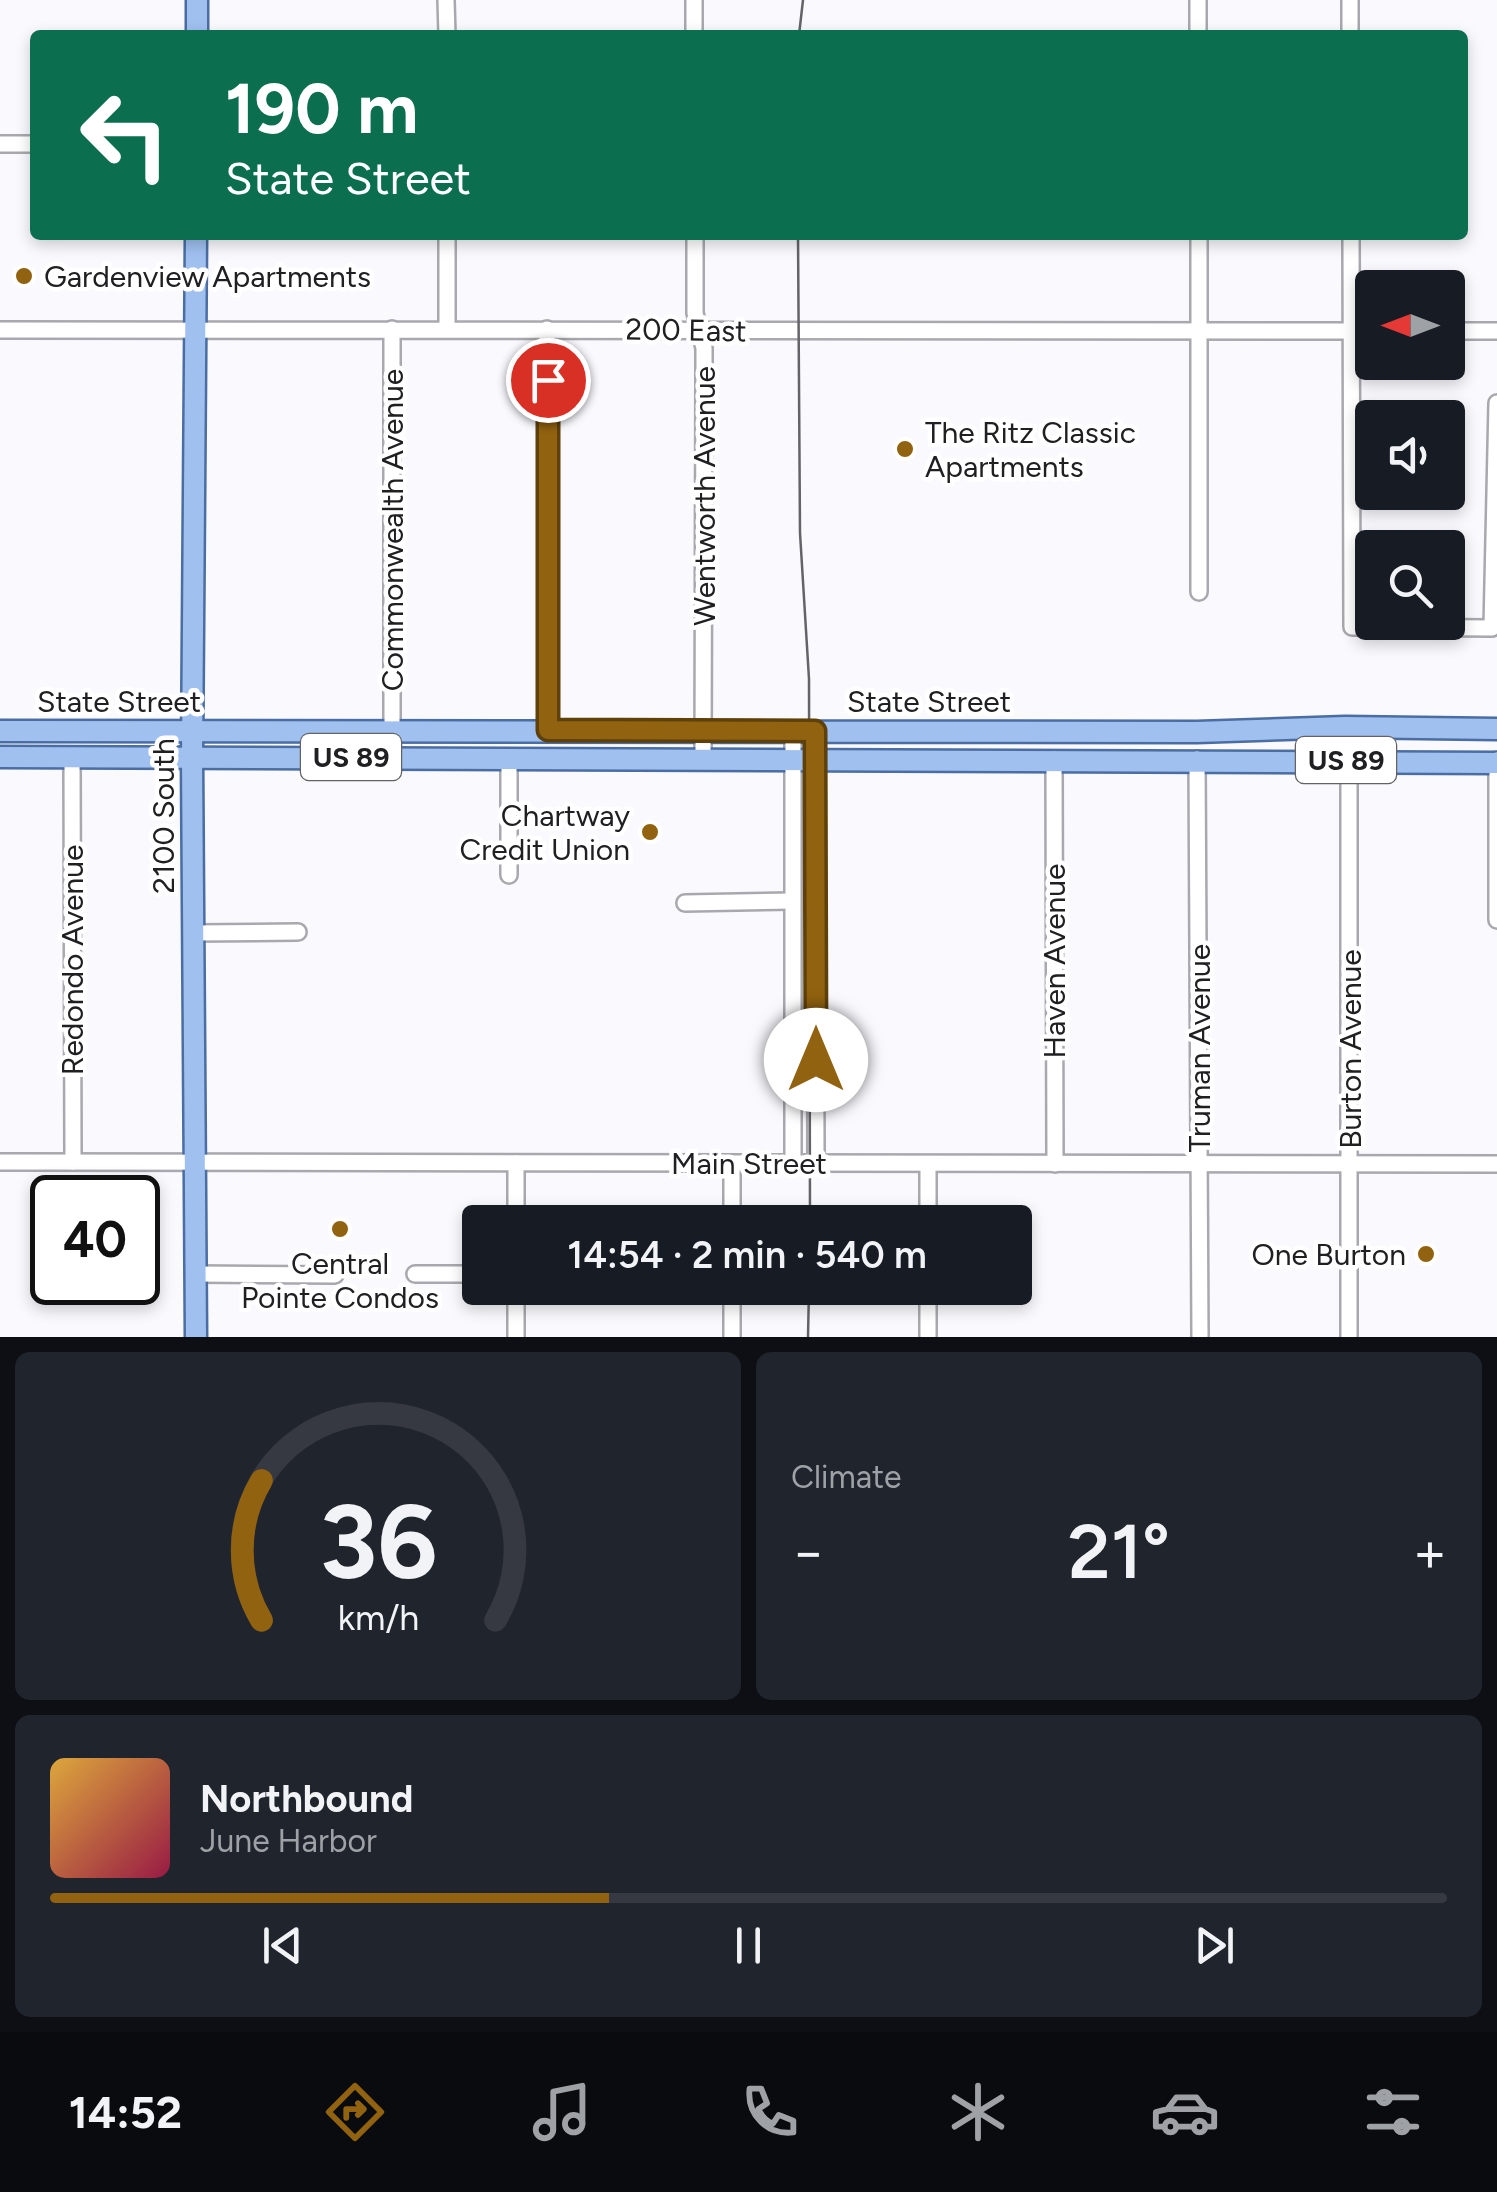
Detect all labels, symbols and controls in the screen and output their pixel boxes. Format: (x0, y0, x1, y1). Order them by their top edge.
text: 190 m (225, 66, 418, 151)
icon: left (60, 70, 190, 200)
text: State Street (225, 151, 471, 205)
place label: Gardenview Apartments (44, 258, 371, 295)
marker: Gardenview Apartments (13, 265, 35, 287)
north arrow (1355, 270, 1465, 380)
map controls (1355, 270, 1465, 640)
street label: 200 East (625, 310, 747, 350)
pin (506, 338, 591, 423)
icon: arrive (521, 353, 576, 408)
street label: Wentworth Avenue (686, 366, 723, 626)
street label: Commonwealth Avenue (374, 369, 411, 691)
button: sound (1355, 400, 1465, 510)
place label: The Ritz Classic Apartments (925, 414, 1136, 485)
marker: The Ritz Classic Apartments (894, 438, 916, 460)
button: search (1355, 530, 1465, 640)
street label: State Street (37, 683, 201, 720)
street label: State Street (847, 683, 1011, 720)
road number: US 89 (301, 734, 401, 780)
road number: US 89 (1296, 737, 1396, 783)
street label: 2100 South (145, 738, 182, 894)
place label: Chartway Credit Union (460, 797, 630, 868)
marker: Chartway Credit Union (639, 821, 661, 843)
street label: Redondo Avenue (54, 845, 91, 1075)
street label: Haven Avenue (1036, 864, 1073, 1058)
street label: Truman Avenue (1181, 944, 1218, 1152)
street label: Burton Avenue (1332, 949, 1369, 1149)
position arrow (764, 1008, 868, 1112)
street label: Main Street (671, 1145, 827, 1182)
speed limit sign: 40 (30, 1175, 160, 1305)
marker: Central Pointe Condos (329, 1218, 351, 1240)
text: 14:54 · 2 min · 540 m (567, 1232, 927, 1278)
place label: One Burton (1252, 1236, 1406, 1273)
marker: One Burton (1415, 1243, 1437, 1265)
place label: Central Pointe Condos (241, 1245, 439, 1316)
text: Climate (791, 1458, 902, 1496)
text: 36 (319, 1479, 437, 1604)
text: 21° (1068, 1507, 1170, 1597)
text: − (791, 1519, 825, 1585)
text: + (1413, 1519, 1447, 1585)
text: km/h (337, 1596, 419, 1639)
text: Northbound (200, 1776, 413, 1822)
text: June Harbor (200, 1822, 377, 1860)
icon: previous (255, 1918, 310, 1973)
icon: pause (721, 1918, 776, 1973)
icon: next (1187, 1918, 1242, 1973)
icon: directions (320, 2077, 390, 2147)
icon: music (527, 2077, 597, 2147)
icon: phone (735, 2077, 805, 2147)
icon: climate (943, 2077, 1013, 2147)
icon: car (1150, 2077, 1220, 2147)
icon: filters (1358, 2077, 1428, 2147)
text: 14:52 (69, 2085, 182, 2139)

